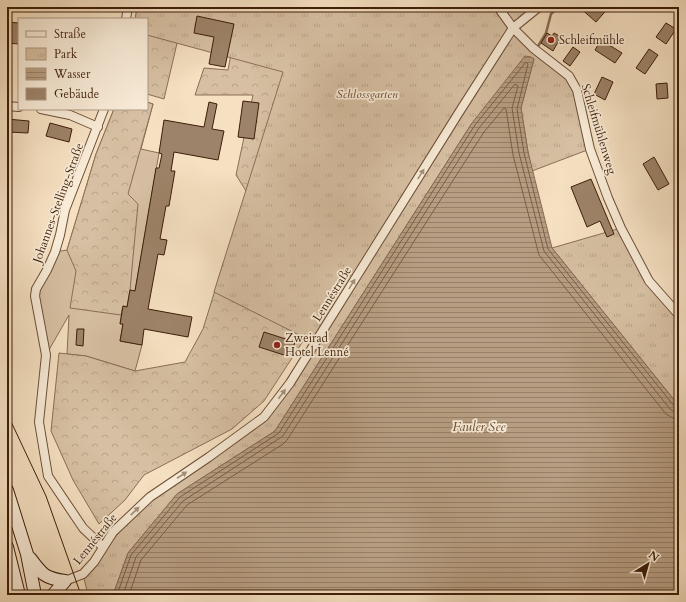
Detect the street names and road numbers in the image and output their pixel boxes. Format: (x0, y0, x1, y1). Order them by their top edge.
street label: Schleifmühlenweg (578, 82, 620, 177)
street label: Johannes-Stelling-Straße (28, 141, 87, 267)
street label: Lennéstraße (309, 264, 355, 324)
street label: Lennéstraße (69, 510, 121, 568)

